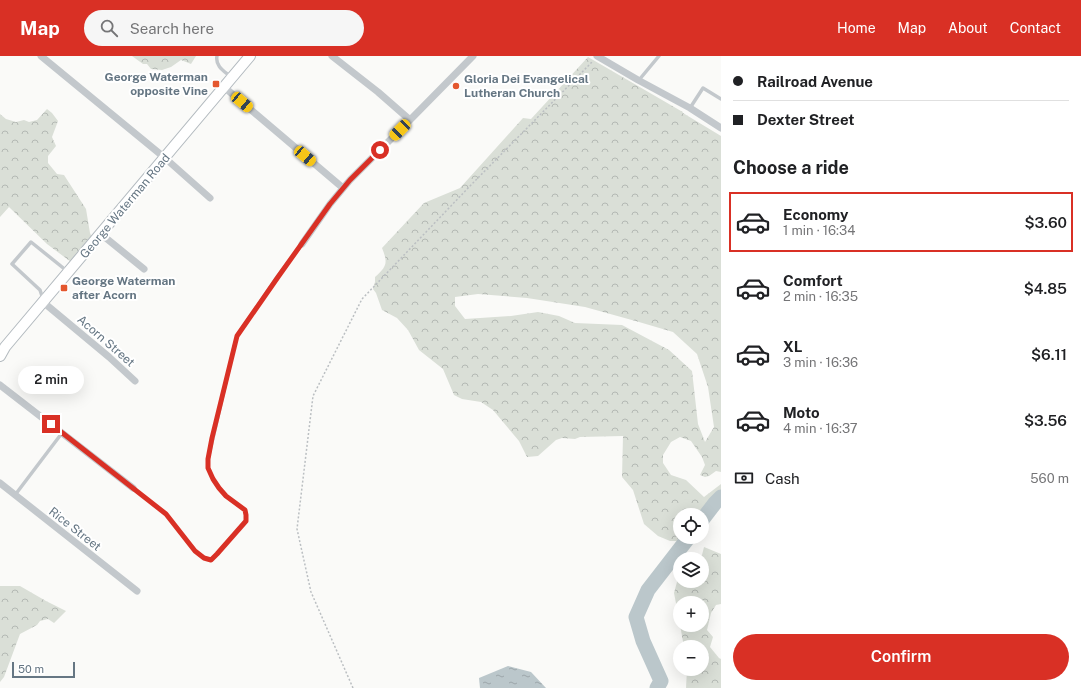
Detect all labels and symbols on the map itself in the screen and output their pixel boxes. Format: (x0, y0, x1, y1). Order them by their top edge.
place label: George Waterman opposite Vine (105, 70, 208, 98)
place label: Gloria Dei Evangelical Lutheran Church (464, 72, 589, 100)
marker: George Waterman opposite Vine (211, 79, 221, 89)
marker: Gloria Dei Evangelical Lutheran Church (451, 81, 461, 91)
car (229, 90, 255, 114)
car (387, 117, 413, 143)
route start (371, 141, 389, 159)
car (292, 144, 318, 168)
street label: George Waterman Road (77, 151, 173, 261)
place label: George Waterman after Acorn (72, 274, 175, 302)
marker: George Waterman after Acorn (59, 283, 69, 293)
street label: Acorn Street (75, 312, 138, 370)
callout: 2 min (18, 366, 84, 394)
route end (42, 415, 60, 433)
street label: Rice Street (46, 504, 104, 554)
scale bar (12, 660, 75, 679)

